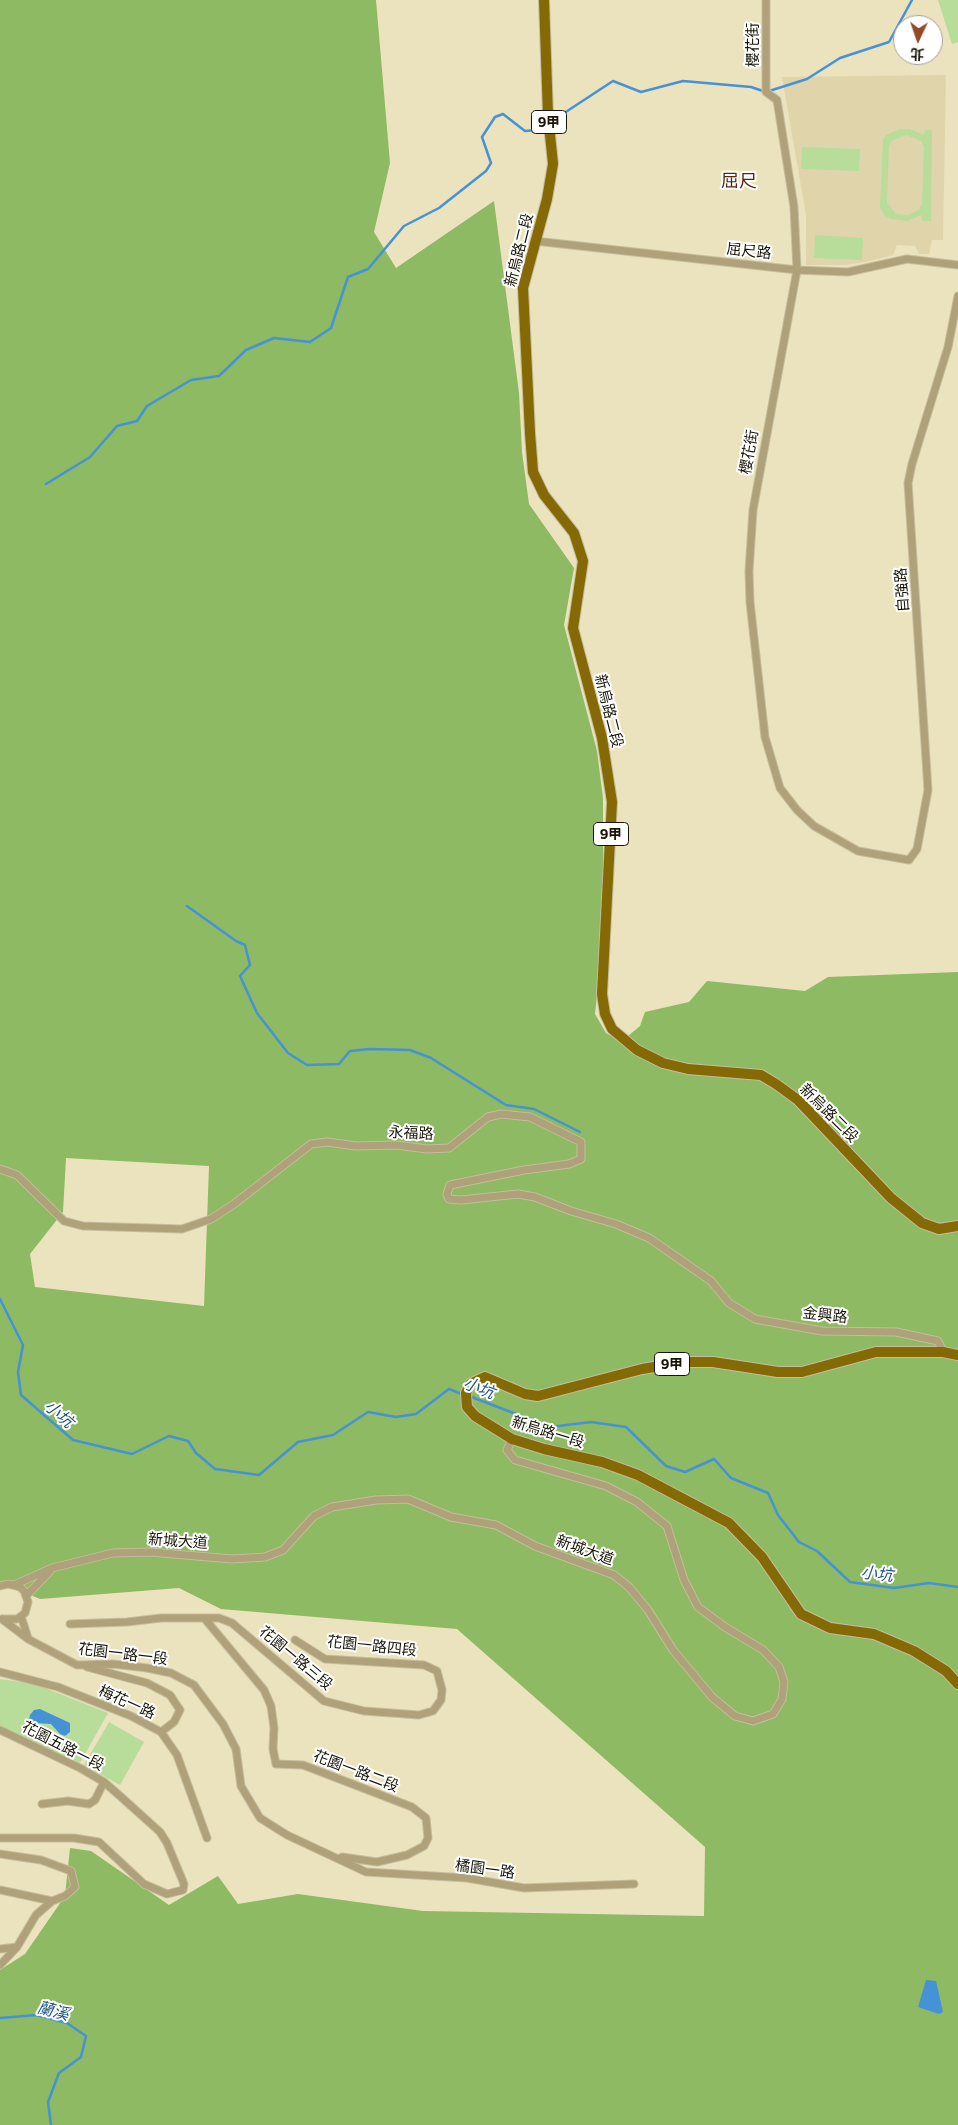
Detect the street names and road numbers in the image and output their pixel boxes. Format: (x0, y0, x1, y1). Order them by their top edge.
street label: 櫻花街 (744, 23, 762, 67)
road number: 9甲 (532, 110, 566, 134)
street label: 新烏路二段 (501, 211, 537, 289)
street label: 屈尺路 (726, 240, 772, 262)
street label: 櫻花街 (736, 428, 762, 476)
street label: 自強路 (891, 567, 913, 613)
street label: 新烏路二段 (591, 672, 627, 750)
road number: 9甲 (594, 822, 628, 846)
street label: 新烏路二段 (796, 1080, 862, 1146)
street label: 永福路 (388, 1123, 434, 1143)
street label: 金興路 (802, 1304, 848, 1326)
road number: 9甲 (654, 1352, 690, 1376)
street label: 新烏路一段 (510, 1412, 586, 1452)
street label: 新城大道 (147, 1530, 209, 1552)
street label: 新城大道 (554, 1531, 616, 1569)
street label: 花園一路三段 (256, 1622, 336, 1694)
street label: 花園一路四段 (326, 1632, 418, 1660)
street label: 花園一路一段 (77, 1640, 169, 1668)
street label: 梅花一路 (96, 1682, 158, 1722)
street label: 花園五路一段 (19, 1718, 107, 1774)
street label: 花園一路二段 (311, 1746, 401, 1796)
street label: 橘園一路 (454, 1856, 516, 1882)

